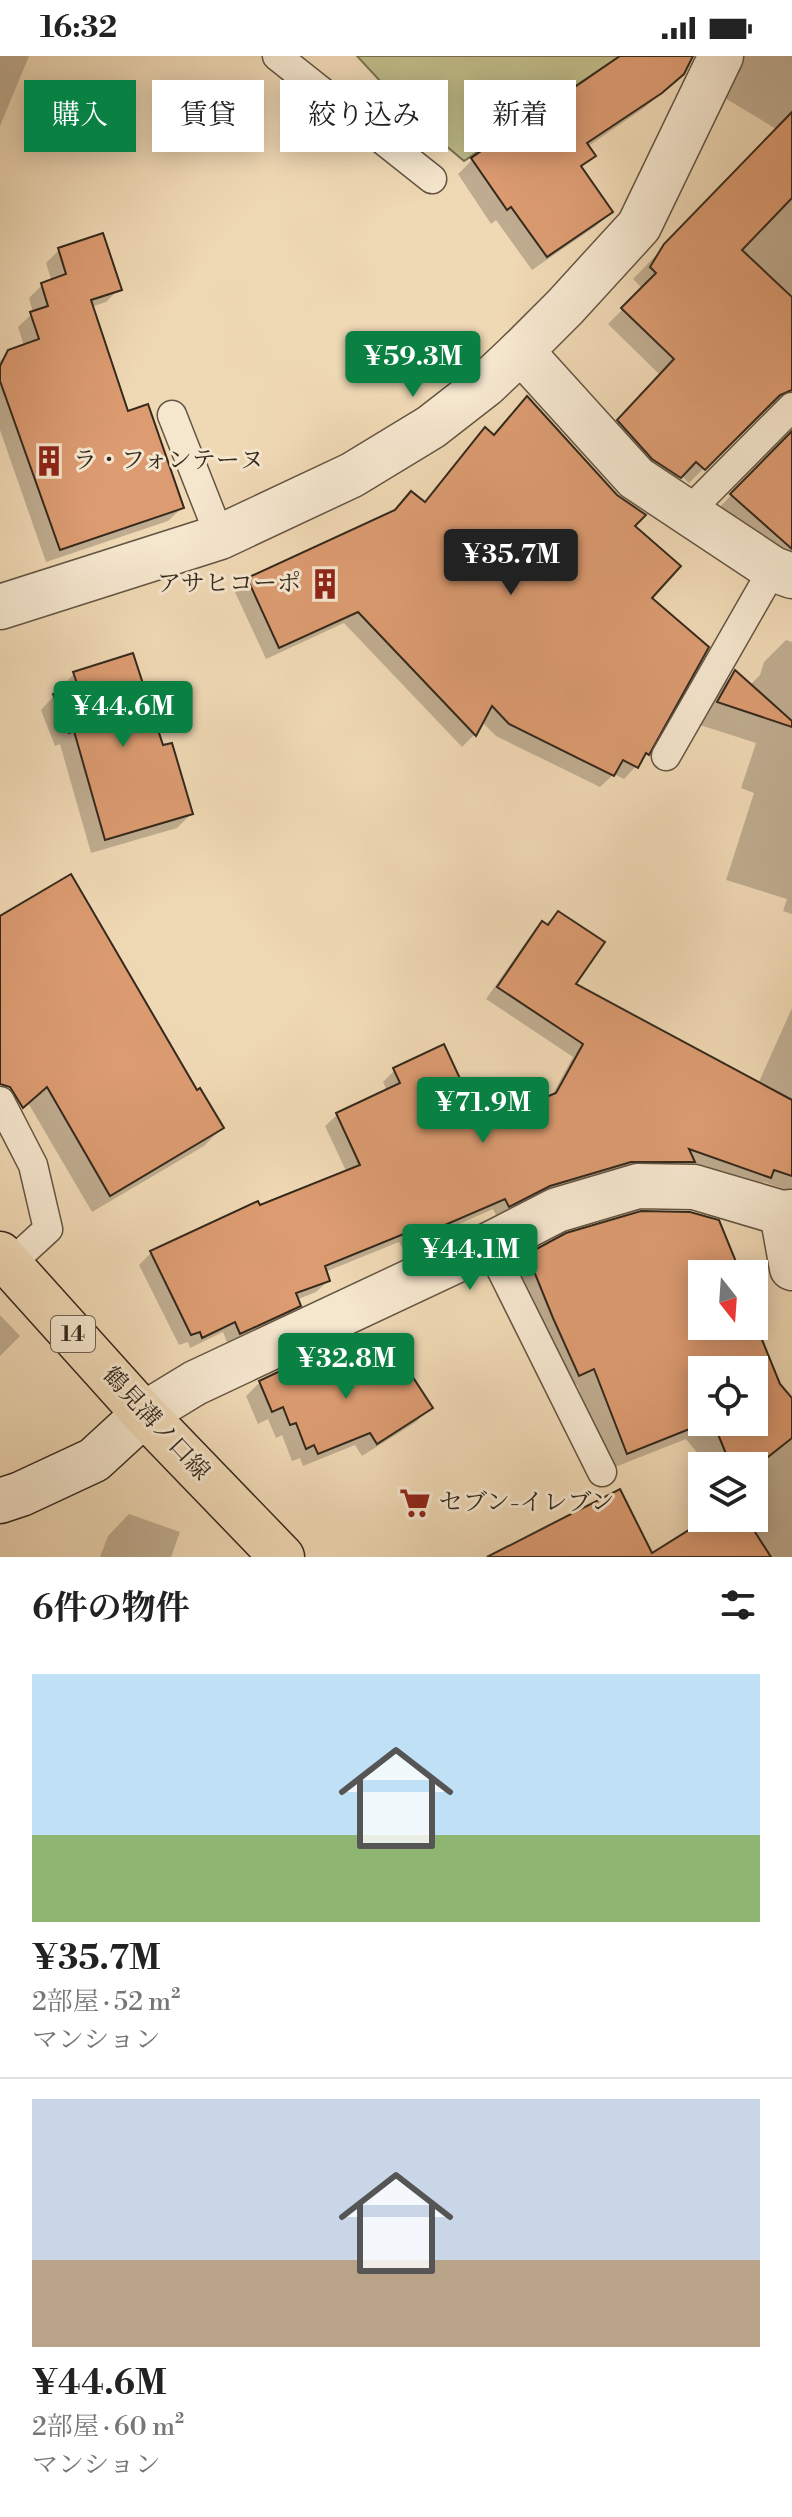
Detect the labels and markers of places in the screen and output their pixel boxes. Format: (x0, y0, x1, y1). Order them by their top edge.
pin: ¥59.3M (348, 331, 478, 399)
building icon: ラ・フォンテーヌ (32, 444, 66, 478)
place label: ラ・フォンテーヌ (73, 446, 264, 476)
pin: ¥35.7M (446, 529, 576, 597)
building icon: アサヒコーポ (308, 567, 342, 601)
place label: アサヒコーポ (157, 569, 301, 599)
pin: ¥44.6M (58, 681, 188, 749)
pin: ¥71.9M (418, 1077, 548, 1145)
pin: ¥44.1M (405, 1224, 535, 1292)
pin: ¥32.8M (281, 1333, 411, 1401)
supermarket icon: セブン-イレブン (398, 1486, 432, 1520)
place label: セブン-イレブン (439, 1488, 615, 1518)

